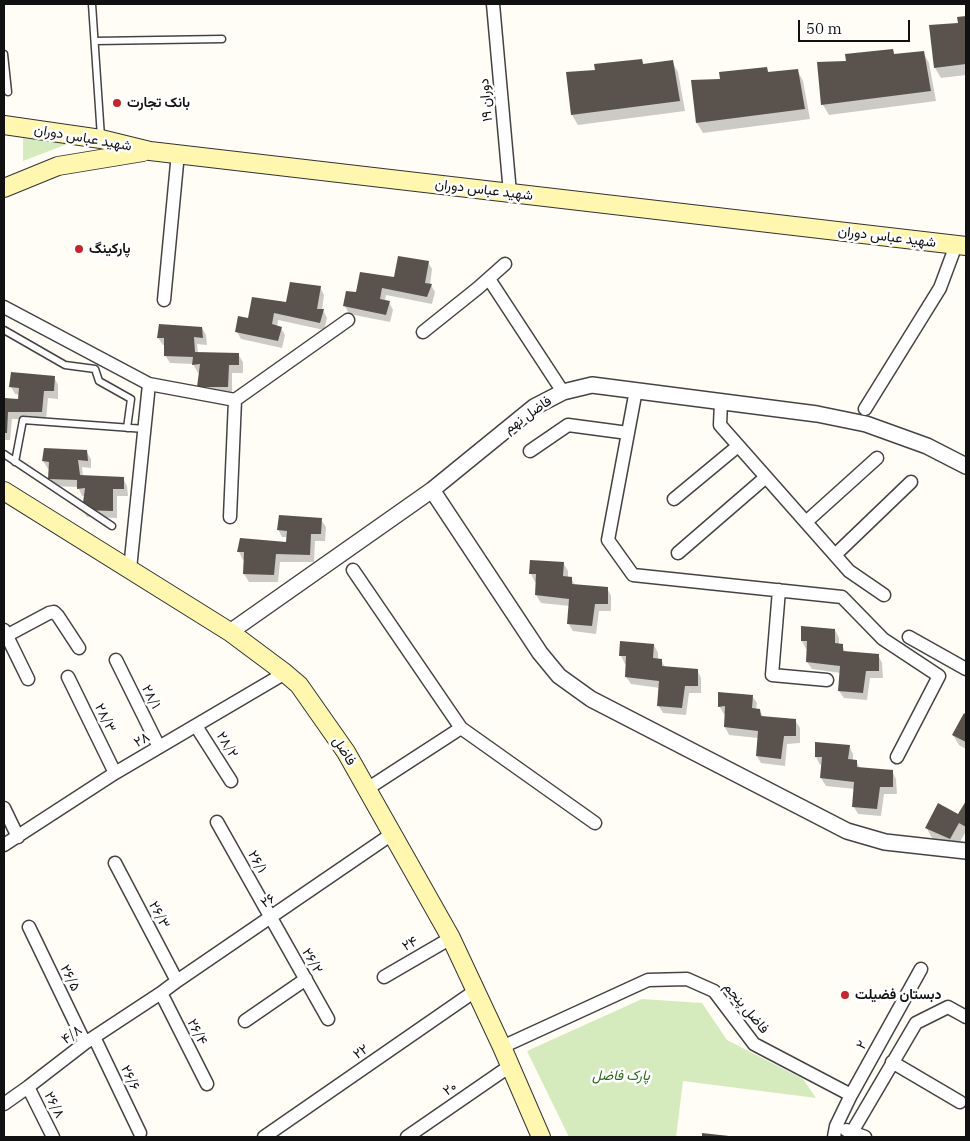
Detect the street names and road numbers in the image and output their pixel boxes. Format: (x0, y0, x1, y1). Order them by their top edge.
street label: دوران ۱۹ (476, 78, 496, 122)
street label: شهید عباس دوران (33, 121, 133, 155)
street label: شهید عباس دوران (434, 176, 534, 204)
street label: شهید عباس دوران (837, 223, 937, 251)
street label: فاضل نهم (501, 393, 555, 437)
street label: ۲۸/۱ (138, 682, 164, 712)
street label: ۲۸/۳ (91, 701, 119, 735)
street label: ۲۸ (131, 729, 153, 751)
street label: ۲۸/۲ (212, 729, 242, 761)
street label: فاضل (328, 733, 360, 769)
street label: ۲۶/۱ (244, 848, 270, 876)
street label: ۲۶ (257, 890, 279, 912)
street label: ۲۶/۳ (145, 898, 173, 932)
street label: ۲۴ (399, 933, 421, 955)
street label: ۲۶/۲ (298, 945, 326, 977)
street label: ۲۶/۵ (56, 962, 84, 994)
street label: فاضل پنجم (720, 979, 772, 1037)
street label: ۲۶/۴ (183, 1016, 211, 1048)
street label: ۴/۸ (58, 1022, 86, 1048)
street label: ۲ (853, 1038, 871, 1052)
street label: ۲۲ (350, 1041, 372, 1063)
street label: ۲۶/۶ (117, 1063, 143, 1093)
street label: ۲۰ (440, 1078, 460, 1100)
street label: ۲۶/۸ (40, 1089, 68, 1121)

